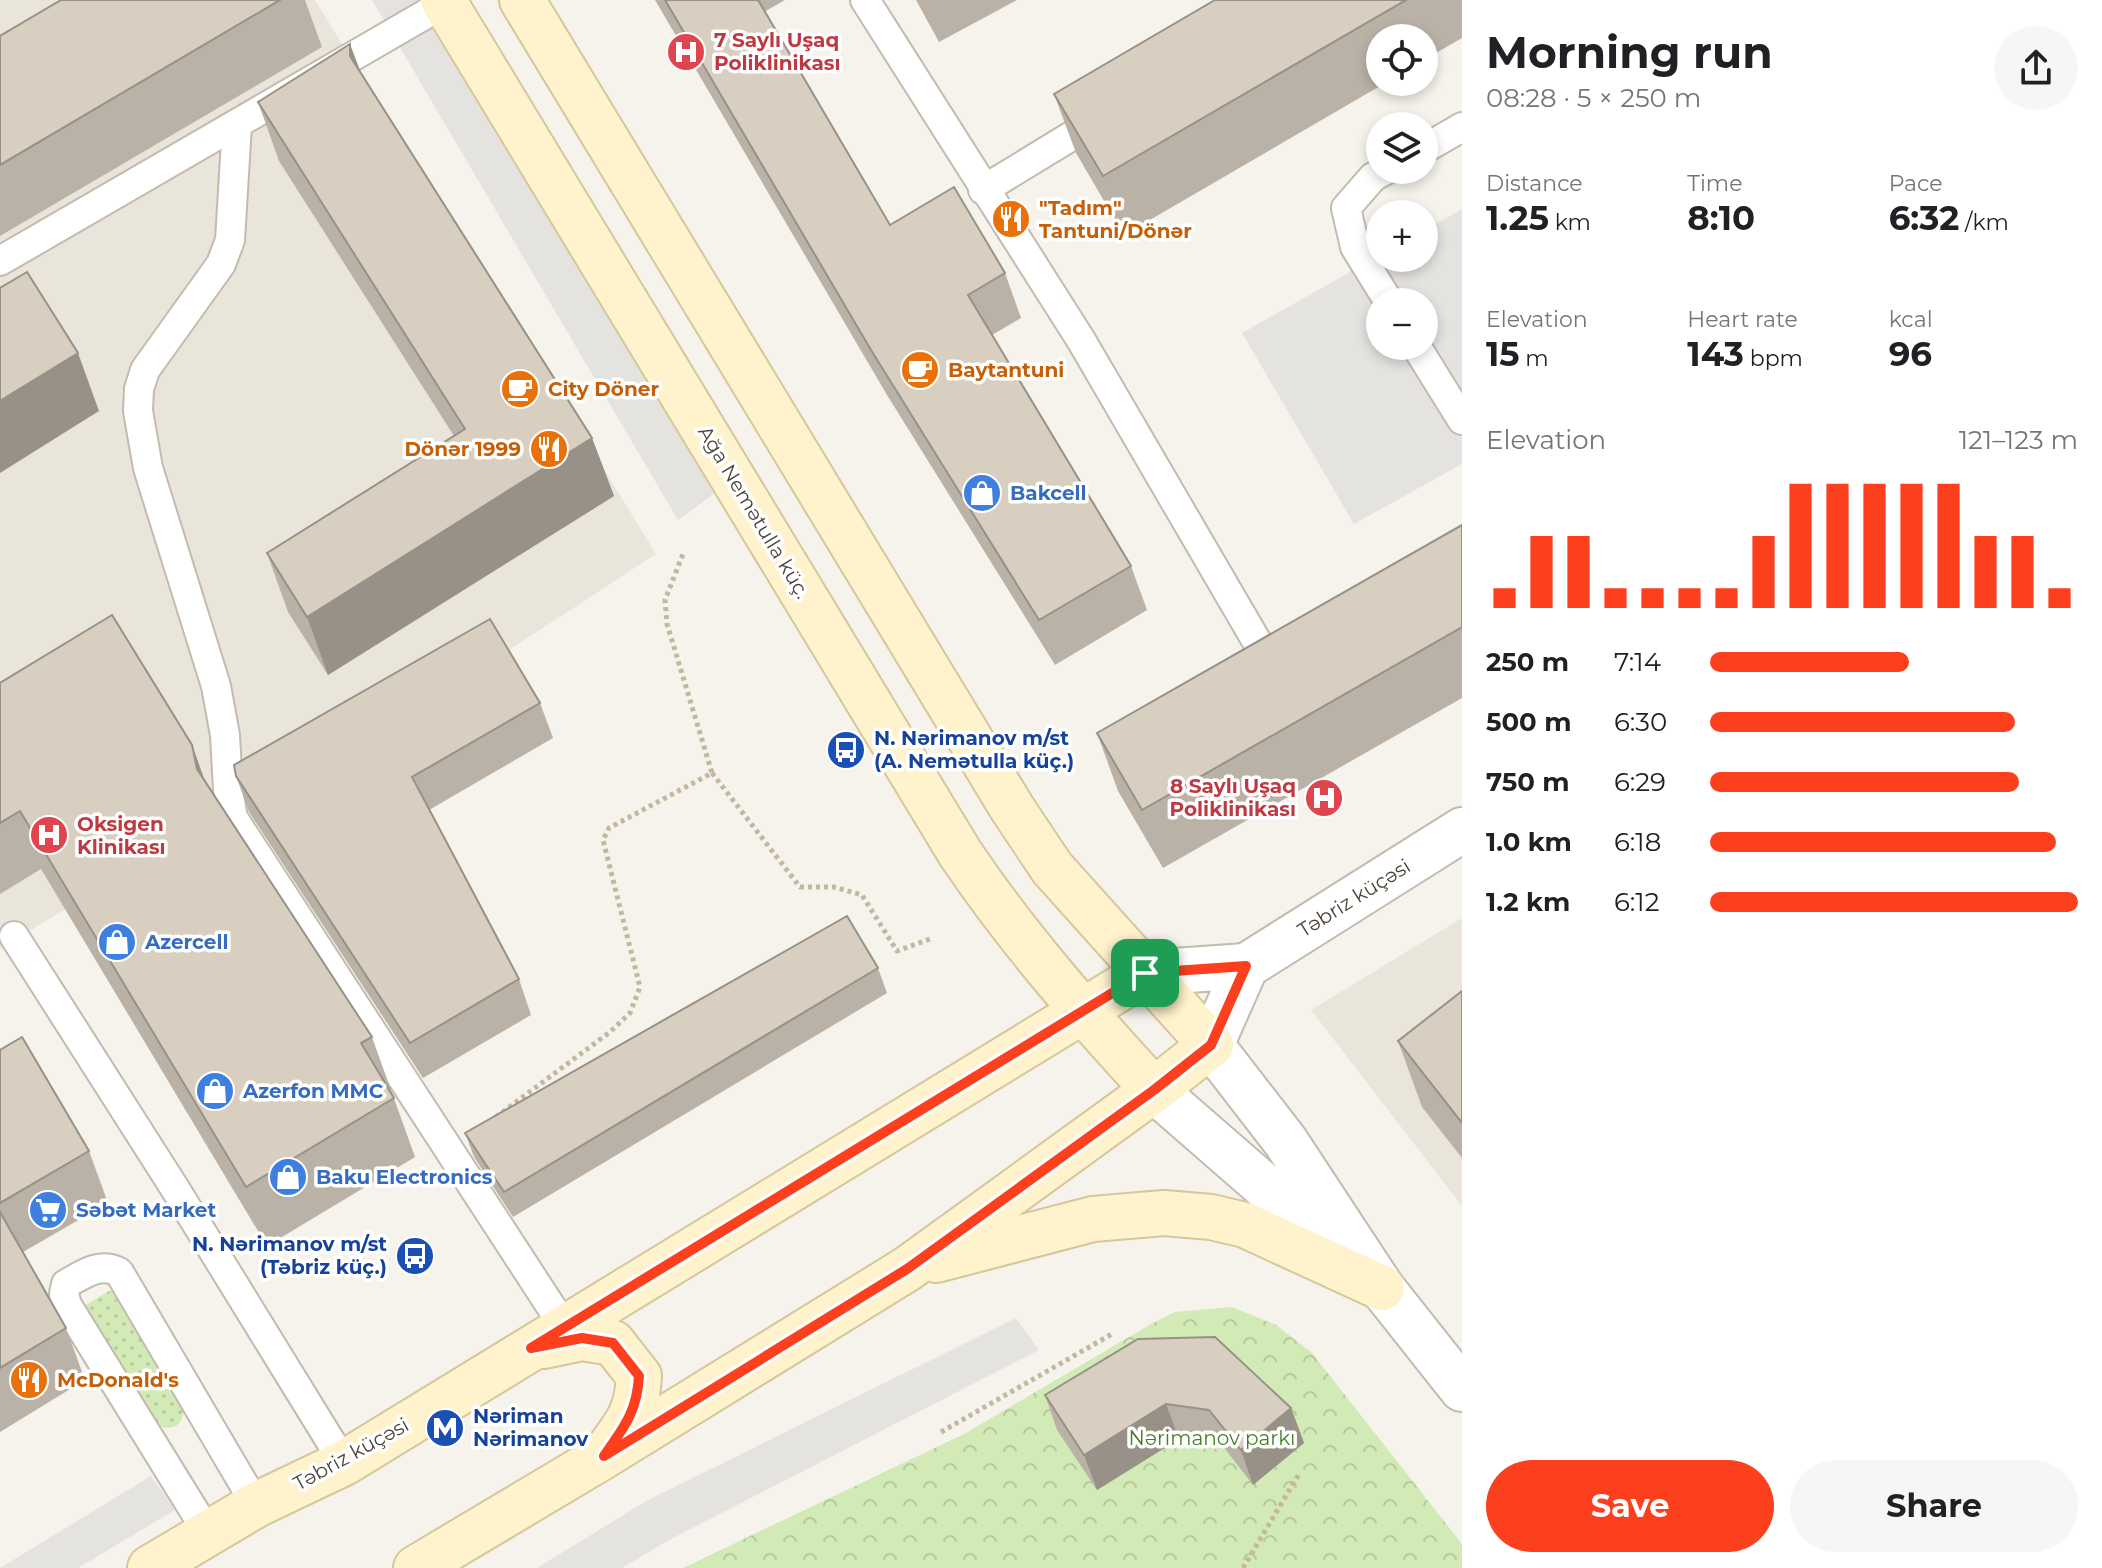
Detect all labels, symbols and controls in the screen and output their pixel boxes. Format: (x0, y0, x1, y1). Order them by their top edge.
map controls (1366, 24, 1438, 360)
button: locate (1366, 24, 1438, 96)
text: Morning run (1486, 25, 1773, 79)
button: share (1994, 26, 2078, 110)
place label: 7 Saylı Uşaq Poliklinikası (714, 28, 840, 75)
hospital icon: 7 Saylı Uşaq Poliklinikası (665, 31, 707, 73)
text: 08:28 · 5 × 250 m (1486, 82, 1701, 114)
button: layers (1366, 112, 1438, 184)
text: Distance (1486, 170, 1583, 197)
text: Time (1687, 170, 1743, 197)
text: Pace (1889, 170, 1943, 197)
place label: "Tadım" Tantuni/Dönər (1039, 196, 1192, 243)
text: 1.25 (1486, 197, 1549, 239)
text: 8:10 (1687, 197, 1755, 239)
text: 6:32 (1889, 197, 1959, 239)
restaurant icon: "Tadım" Tantuni/Dönər (990, 198, 1032, 240)
button: + (1366, 200, 1438, 272)
text: km (1549, 209, 1591, 236)
text: /km (1959, 209, 2009, 236)
button: − (1366, 288, 1438, 360)
text: Elevation (1486, 306, 1588, 333)
text: Heart rate (1687, 306, 1798, 333)
text: kcal (1889, 306, 1933, 333)
text: 15 (1486, 333, 1520, 375)
text: 143 (1687, 333, 1744, 375)
text: 96 (1889, 333, 1932, 375)
text: m (1520, 345, 1549, 372)
text: bpm (1744, 345, 1803, 372)
cafe icon: Baytantuni (899, 349, 941, 391)
place label: Baytantuni (948, 358, 1064, 382)
cafe icon: City Döner (499, 368, 541, 410)
place label: City Döner (548, 377, 659, 401)
street label: Ağa Nemətulla küç. (693, 421, 815, 603)
text: Elevation (1486, 424, 1606, 456)
text: 121–123 m (1959, 424, 2078, 456)
restaurant icon: Dönər 1999 (528, 428, 570, 470)
place label: Dönər 1999 (405, 437, 521, 461)
shop icon: Bakcell (961, 472, 1003, 514)
place label: Bakcell (1010, 481, 1087, 505)
text: 250 m (1486, 646, 1569, 678)
text: 7:14 (1614, 646, 1661, 678)
text: 500 m (1486, 706, 1571, 738)
text: 6:30 (1614, 706, 1667, 738)
place label: N. Nərimanov m/st (A. Nemətulla küç.) (874, 726, 1074, 773)
bus stop icon: N. Nərimanov m/st (A. Nemətulla küç.) (825, 729, 867, 771)
text: 750 m (1486, 766, 1569, 798)
text: 6:29 (1614, 766, 1666, 798)
place label: 8 Saylı Uşaq Poliklinikası (1170, 774, 1296, 821)
hospital icon: 8 Saylı Uşaq Poliklinikası (1303, 777, 1345, 819)
place label: Oksigen Klinikası (77, 812, 166, 859)
hospital icon: Oksigen Klinikası (28, 814, 70, 856)
text: 1.0 km (1486, 826, 1572, 858)
text: 6:18 (1614, 826, 1661, 858)
street label: Təbriz küçəsi (1293, 854, 1415, 942)
text: 1.2 km (1486, 886, 1570, 918)
text: 6:12 (1614, 886, 1660, 918)
shop icon: Azercell (96, 921, 138, 963)
place label: Azercell (144, 930, 228, 954)
pin (1111, 939, 1179, 1007)
icon: arrive (1123, 951, 1167, 995)
shop icon: Azerfon MMC (194, 1070, 236, 1112)
place label: Azerfon MMC (242, 1079, 384, 1103)
shop icon: Baku Electronics (267, 1156, 309, 1198)
place label: Baku Electronics (316, 1165, 493, 1189)
supermarket icon: Səbət Market (27, 1189, 69, 1231)
place label: Səbət Market (76, 1198, 216, 1222)
place label: N. Nərimanov m/st (Təbriz küç.) (192, 1232, 387, 1279)
bus stop icon: N. Nərimanov m/st (Təbriz küç.) (394, 1235, 436, 1277)
restaurant icon: McDonald's (8, 1359, 50, 1401)
place label: McDonald's (57, 1368, 179, 1392)
place label: Nəriman Nərimanov (473, 1404, 589, 1451)
metro station icon: Nəriman Nərimanov (424, 1407, 466, 1449)
street label: Təbriz küçəsi (289, 1412, 413, 1496)
park label: Nərimanov parkı (1129, 1426, 1295, 1450)
button: Save (1486, 1460, 1774, 1552)
button: Share (1790, 1460, 2078, 1552)

